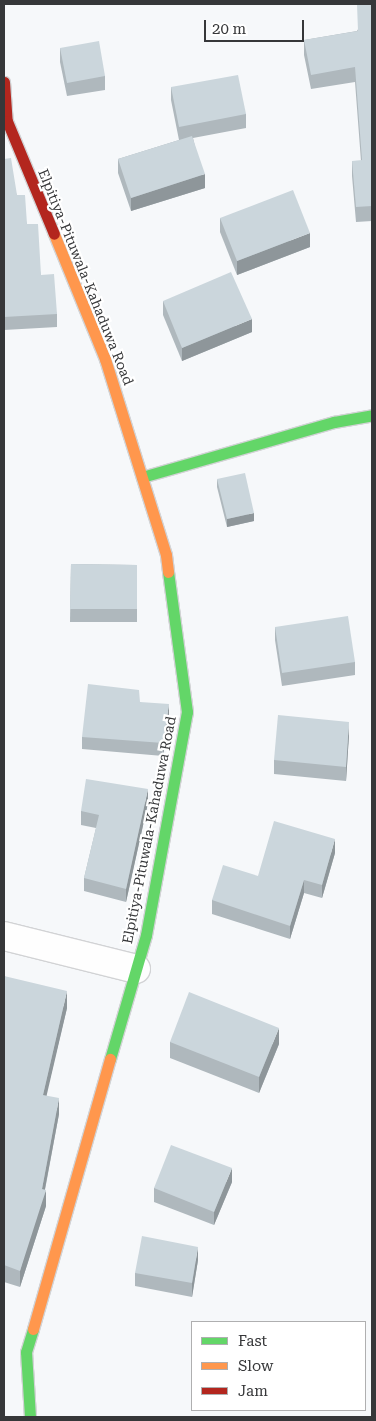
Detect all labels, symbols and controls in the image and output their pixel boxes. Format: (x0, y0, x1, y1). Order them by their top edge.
scale bar (206, 10, 306, 42)
text: 20 m (212, 20, 246, 38)
street label: Elpitiya-Pituwala-Kahaduwa Road (35, 167, 137, 387)
street label: Elpitiya-Pituwala-Kahaduwa Road (119, 715, 179, 945)
legend (191, 1321, 366, 1411)
text: Fast (238, 1332, 267, 1350)
text: Slow (238, 1357, 273, 1375)
text: Jam (238, 1382, 268, 1400)

